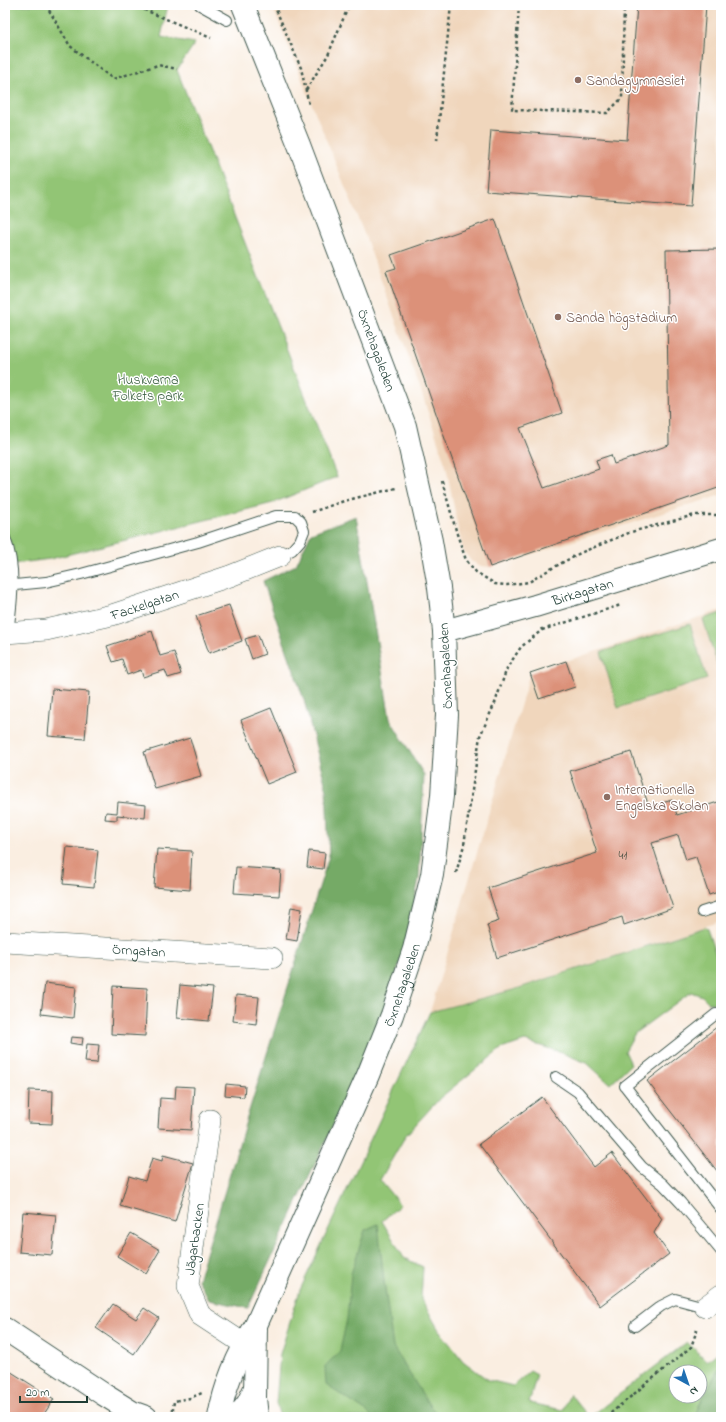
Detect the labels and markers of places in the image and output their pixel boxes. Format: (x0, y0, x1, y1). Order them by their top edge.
place label: Sandagymnasiet (586, 71, 685, 93)
marker: Sandagymnasiet (573, 75, 583, 85)
place label: Sanda högstadium (566, 308, 677, 330)
marker: Sanda högstadium (553, 312, 563, 322)
place label: Internationella Engelska Skolan (615, 780, 709, 818)
marker: Internationella Engelska Skolan (602, 792, 612, 802)

